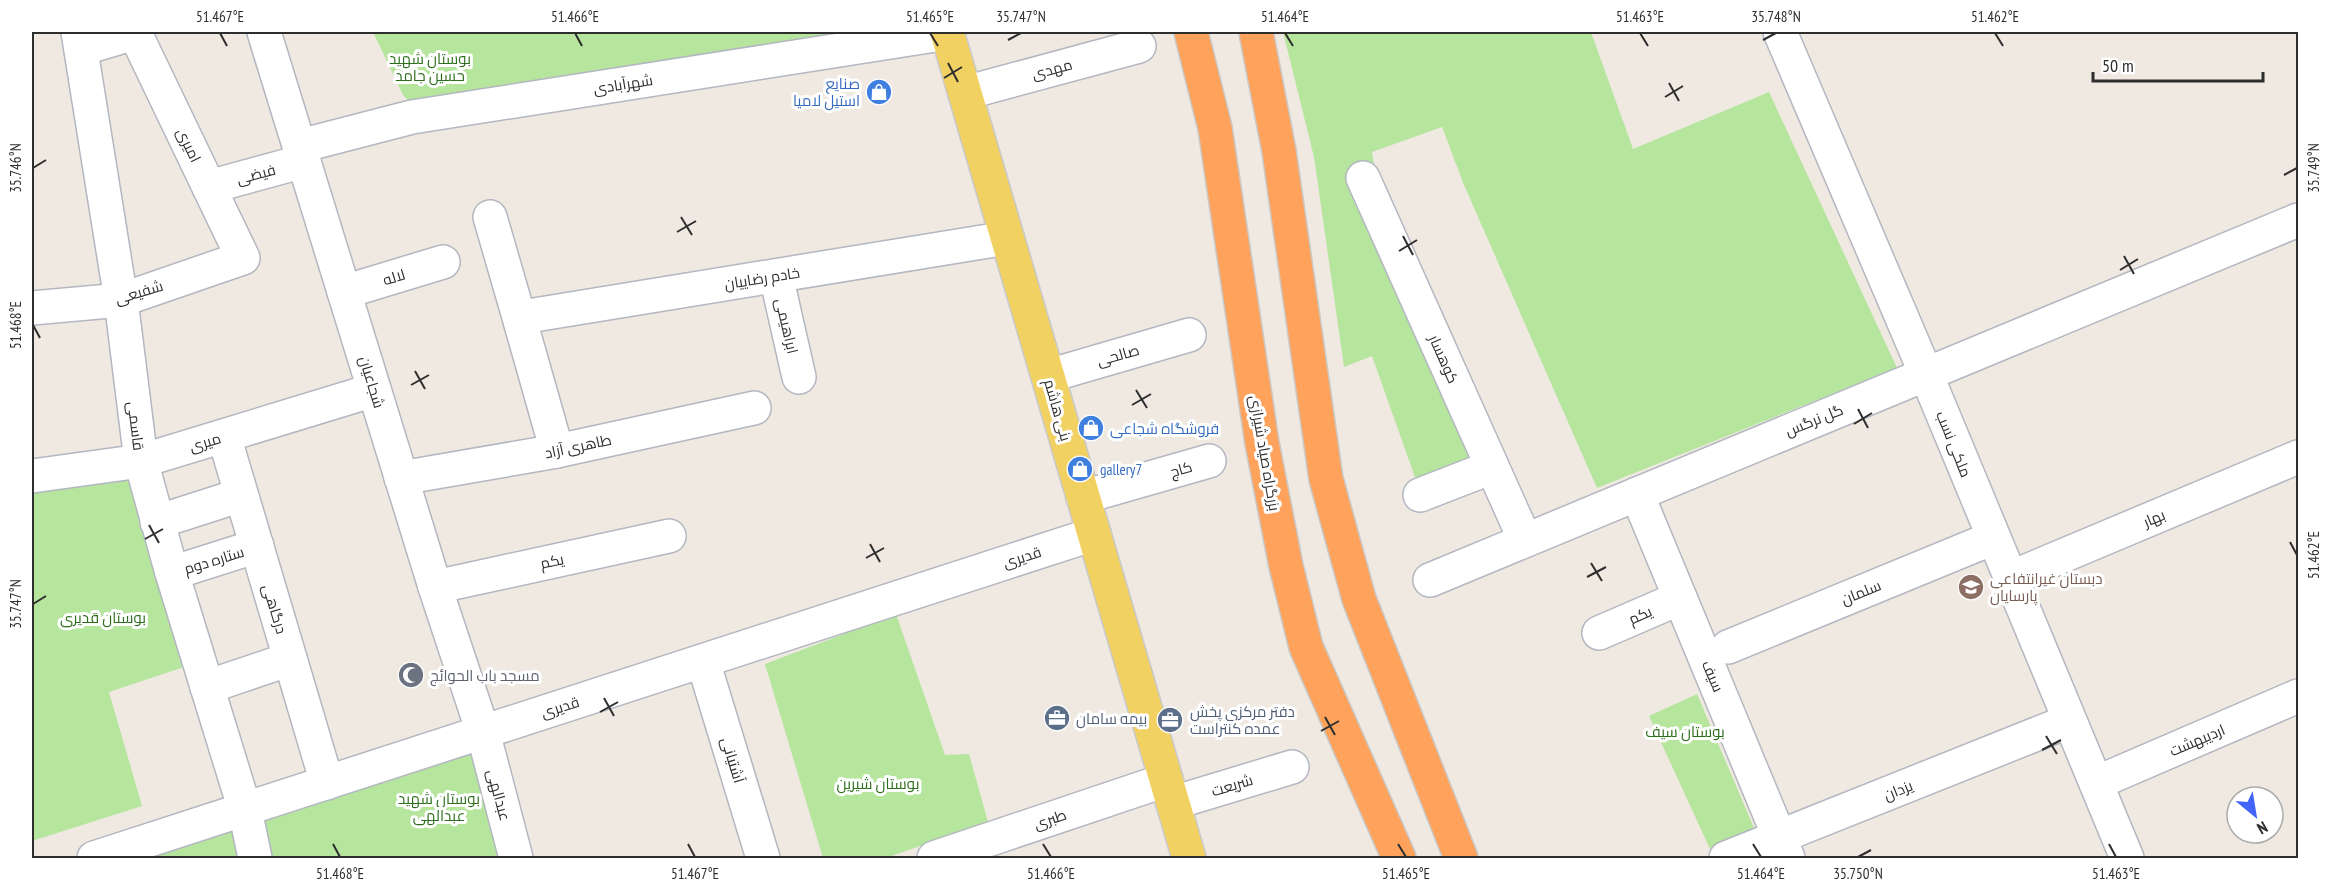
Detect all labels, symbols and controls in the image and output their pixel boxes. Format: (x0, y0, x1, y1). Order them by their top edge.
text: 51.467°E (196, 7, 244, 26)
text: 51.466°E (551, 7, 599, 26)
text: 51.465°E (906, 7, 954, 26)
text: 35.747°N (996, 7, 1046, 26)
text: 51.464°E (1261, 7, 1309, 26)
text: 51.463°E (1616, 7, 1664, 26)
text: 35.748°N (1751, 7, 1801, 26)
text: 51.462°E (1971, 7, 2019, 26)
scale bar (2093, 45, 2262, 83)
park label: بوستان شهید حسین جامد (389, 49, 471, 86)
text: 50 m (2102, 54, 2134, 77)
street label: مهدی (1030, 55, 1075, 84)
street label: شهرآبادی (592, 70, 654, 99)
place label: صنایع استیل لامیا (793, 74, 860, 111)
shop icon: صنایع استیل لامیا (864, 77, 894, 107)
street label: امیری (172, 125, 205, 166)
text: 35.746°N (6, 143, 25, 193)
text: 35.749°N (2304, 143, 2323, 193)
street label: فیضی (234, 160, 278, 189)
street label: خادم رضاییان (723, 263, 801, 294)
street label: لاله (380, 265, 408, 289)
street label: شفیعی (113, 276, 166, 309)
street label: ابراهیمی (770, 296, 803, 356)
text: 51.468°E (6, 301, 25, 349)
street label: کوهسار (1424, 331, 1463, 386)
street label: صالحی (1095, 340, 1142, 371)
street label: شجاعیان (354, 354, 389, 411)
street label: بنی هاشم (1039, 377, 1076, 443)
street label: بزرگراه صیاد شیرازی (1244, 394, 1285, 513)
street label: قاسمی (123, 400, 148, 452)
street label: گل نرگس (1782, 400, 1846, 441)
street label: ملکی نسب (1931, 408, 1976, 480)
shop icon: فروشگاه شجاعی (1076, 413, 1106, 443)
place label: فروشگاه شجاعی (1110, 419, 1219, 439)
street label: میری (187, 428, 223, 457)
street label: طاهری آزاد (543, 430, 613, 463)
shop icon: gallery7 (1065, 454, 1095, 484)
street label: کاج (1168, 457, 1195, 483)
place label: gallery7 (1100, 460, 1142, 479)
street label: بهار (2139, 505, 2168, 532)
text: 51.462°E (2304, 531, 2323, 579)
street label: ستاره دوم (182, 542, 247, 579)
street label: قدیری (1000, 542, 1044, 573)
street label: یکم (538, 549, 566, 574)
place label: دبستان غیرانتفاعی پارسایان (1990, 569, 2103, 606)
school or university icon: دبستان غیرانتفاعی پارسایان (1956, 572, 1986, 602)
street label: سلمان (1838, 575, 1884, 610)
text: 35.747°N (6, 579, 25, 629)
street label: درگاهی (258, 582, 292, 636)
street label: یکم (1625, 601, 1655, 629)
park label: بوستان قدیری (60, 608, 146, 628)
street label: سیف (1698, 657, 1728, 695)
mosque icon: مسجد باب الحوائج (396, 660, 426, 690)
place label: مسجد باب الحوائج (430, 666, 540, 687)
street label: قدیری (538, 692, 582, 723)
place label: دفتر مرکزی پخش عمده کنتراست (1190, 702, 1295, 738)
office icon: بیمه سامان (1042, 703, 1072, 733)
office icon: دفتر مرکزی پخش عمده کنتراست (1155, 705, 1185, 735)
place label: بیمه سامان (1076, 709, 1147, 729)
street label: اردیبهشت (2166, 720, 2228, 761)
park label: بوستان سیف (1645, 722, 1725, 742)
street label: آشتیانی (716, 735, 749, 786)
street label: عبدالهی (482, 767, 515, 823)
street label: شریعت (1209, 770, 1255, 800)
park label: بوستان شیرین (837, 774, 919, 794)
street label: یزدان (1881, 776, 1916, 805)
north arrow (2225, 785, 2285, 845)
park label: بوستان شهید عبدالهی (398, 789, 480, 826)
street label: طبری (1031, 805, 1069, 834)
text: N (2254, 817, 2271, 839)
text: 51.468°E (316, 864, 364, 883)
text: 51.467°E (671, 864, 719, 883)
text: 51.466°E (1027, 864, 1075, 883)
text: 51.465°E (1382, 864, 1430, 883)
text: 51.464°E (1737, 864, 1785, 883)
text: 35.750°N (1833, 864, 1883, 883)
text: 51.463°E (2092, 864, 2140, 883)

